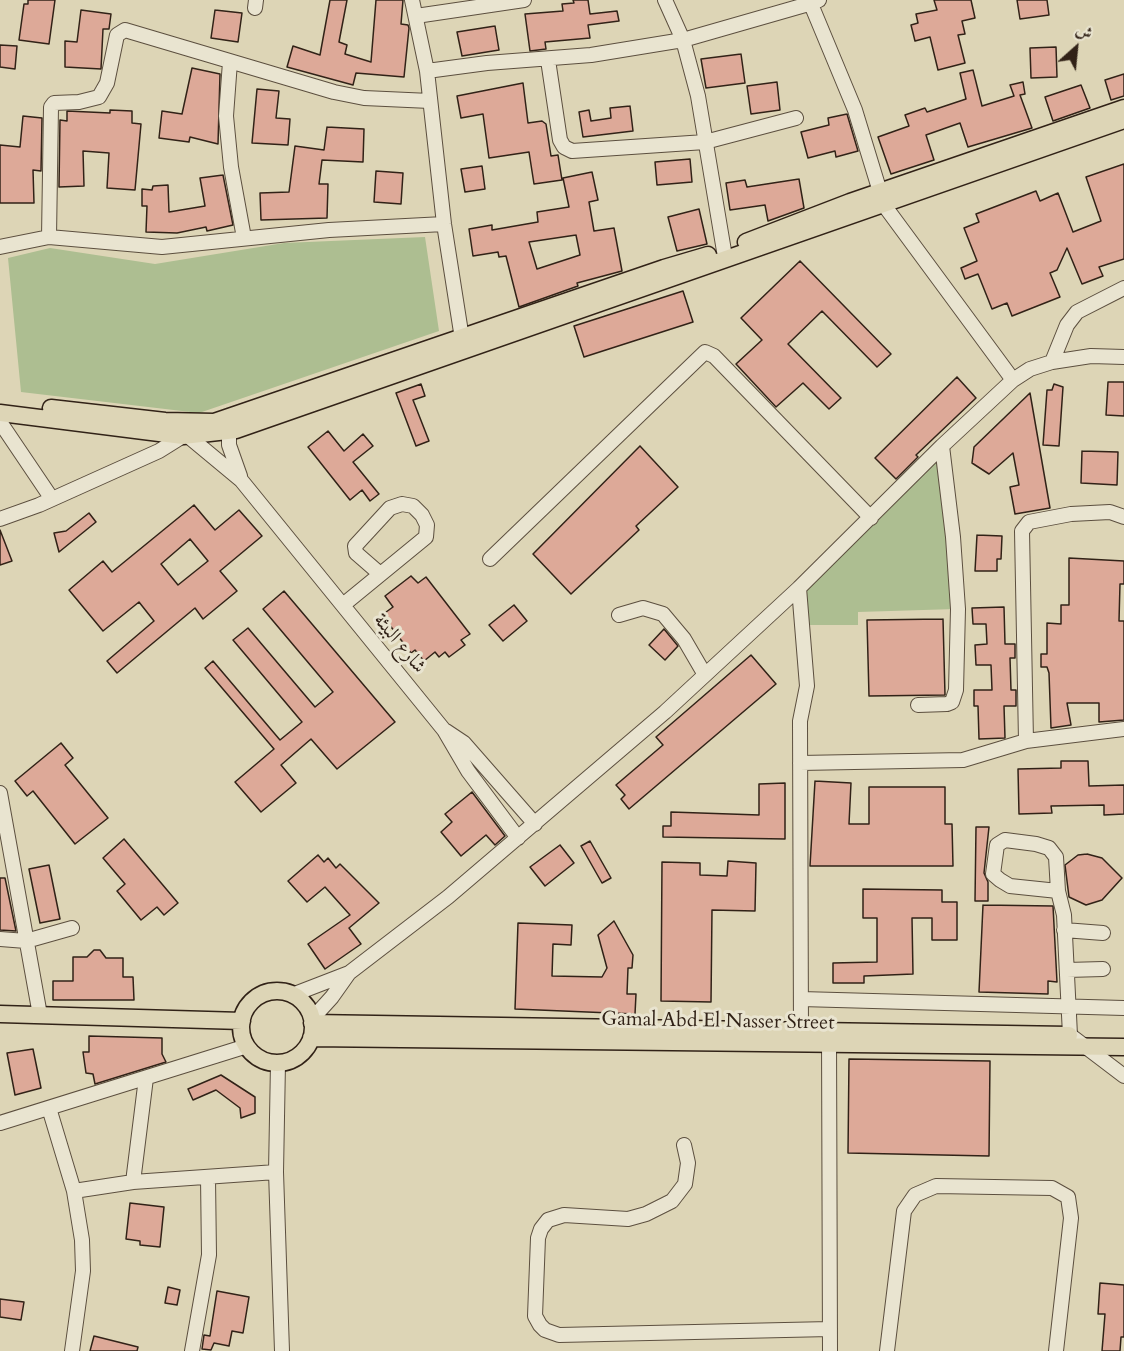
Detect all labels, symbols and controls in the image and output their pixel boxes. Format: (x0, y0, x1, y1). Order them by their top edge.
north arrow (1046, 18, 1106, 78)
text: ش (1072, 19, 1096, 45)
street label: شارع البيئة (368, 609, 430, 679)
street label: Gamal Abd El Nasser Street (601, 1008, 835, 1036)

